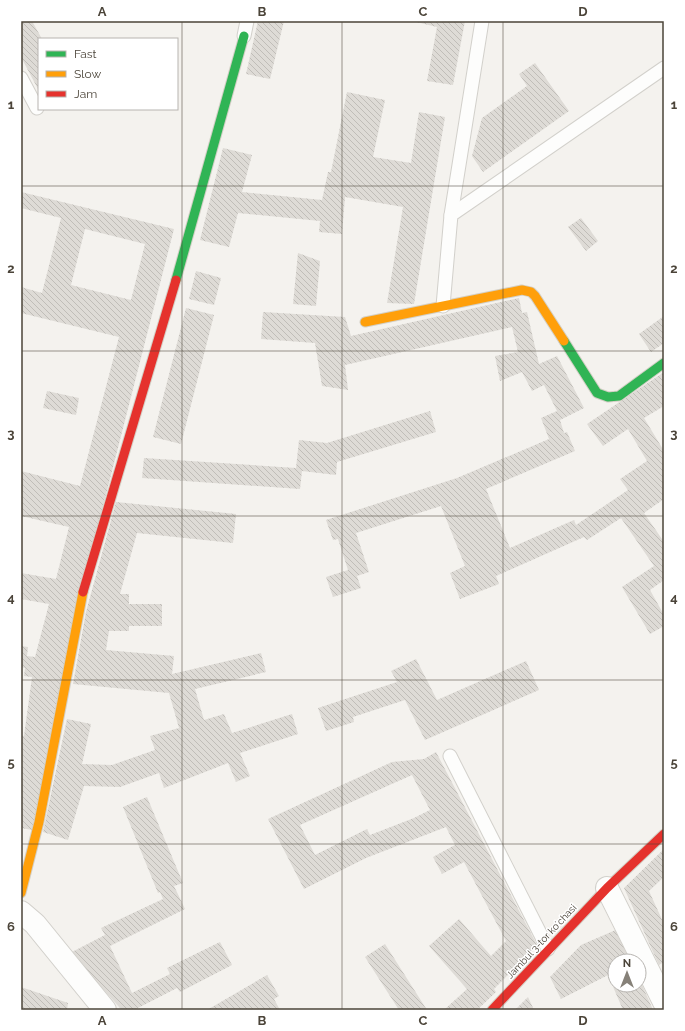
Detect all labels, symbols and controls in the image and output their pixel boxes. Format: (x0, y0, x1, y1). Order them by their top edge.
text: A (98, 4, 107, 19)
text: B (258, 4, 267, 19)
text: C (419, 4, 428, 19)
text: D (578, 4, 588, 19)
legend (38, 38, 178, 110)
text: Fast (74, 47, 97, 61)
text: Slow (74, 67, 101, 81)
text: Jam (74, 87, 97, 101)
text: 1 (8, 97, 15, 112)
text: 1 (671, 97, 678, 112)
text: 2 (7, 261, 15, 276)
text: 2 (670, 261, 678, 276)
text: 3 (7, 426, 15, 441)
text: 3 (670, 426, 678, 441)
text: 4 (7, 590, 15, 605)
text: 4 (670, 590, 678, 605)
text: 5 (7, 755, 15, 770)
text: 5 (670, 755, 678, 770)
street label: Jambul 3-tor koʻchasi (504, 902, 579, 981)
text: 6 (7, 919, 15, 934)
text: 6 (670, 919, 678, 934)
north arrow (607, 953, 647, 993)
text: N (623, 957, 631, 970)
text: A (98, 1013, 107, 1028)
text: B (258, 1013, 267, 1028)
text: C (419, 1013, 428, 1028)
text: D (578, 1013, 588, 1028)

